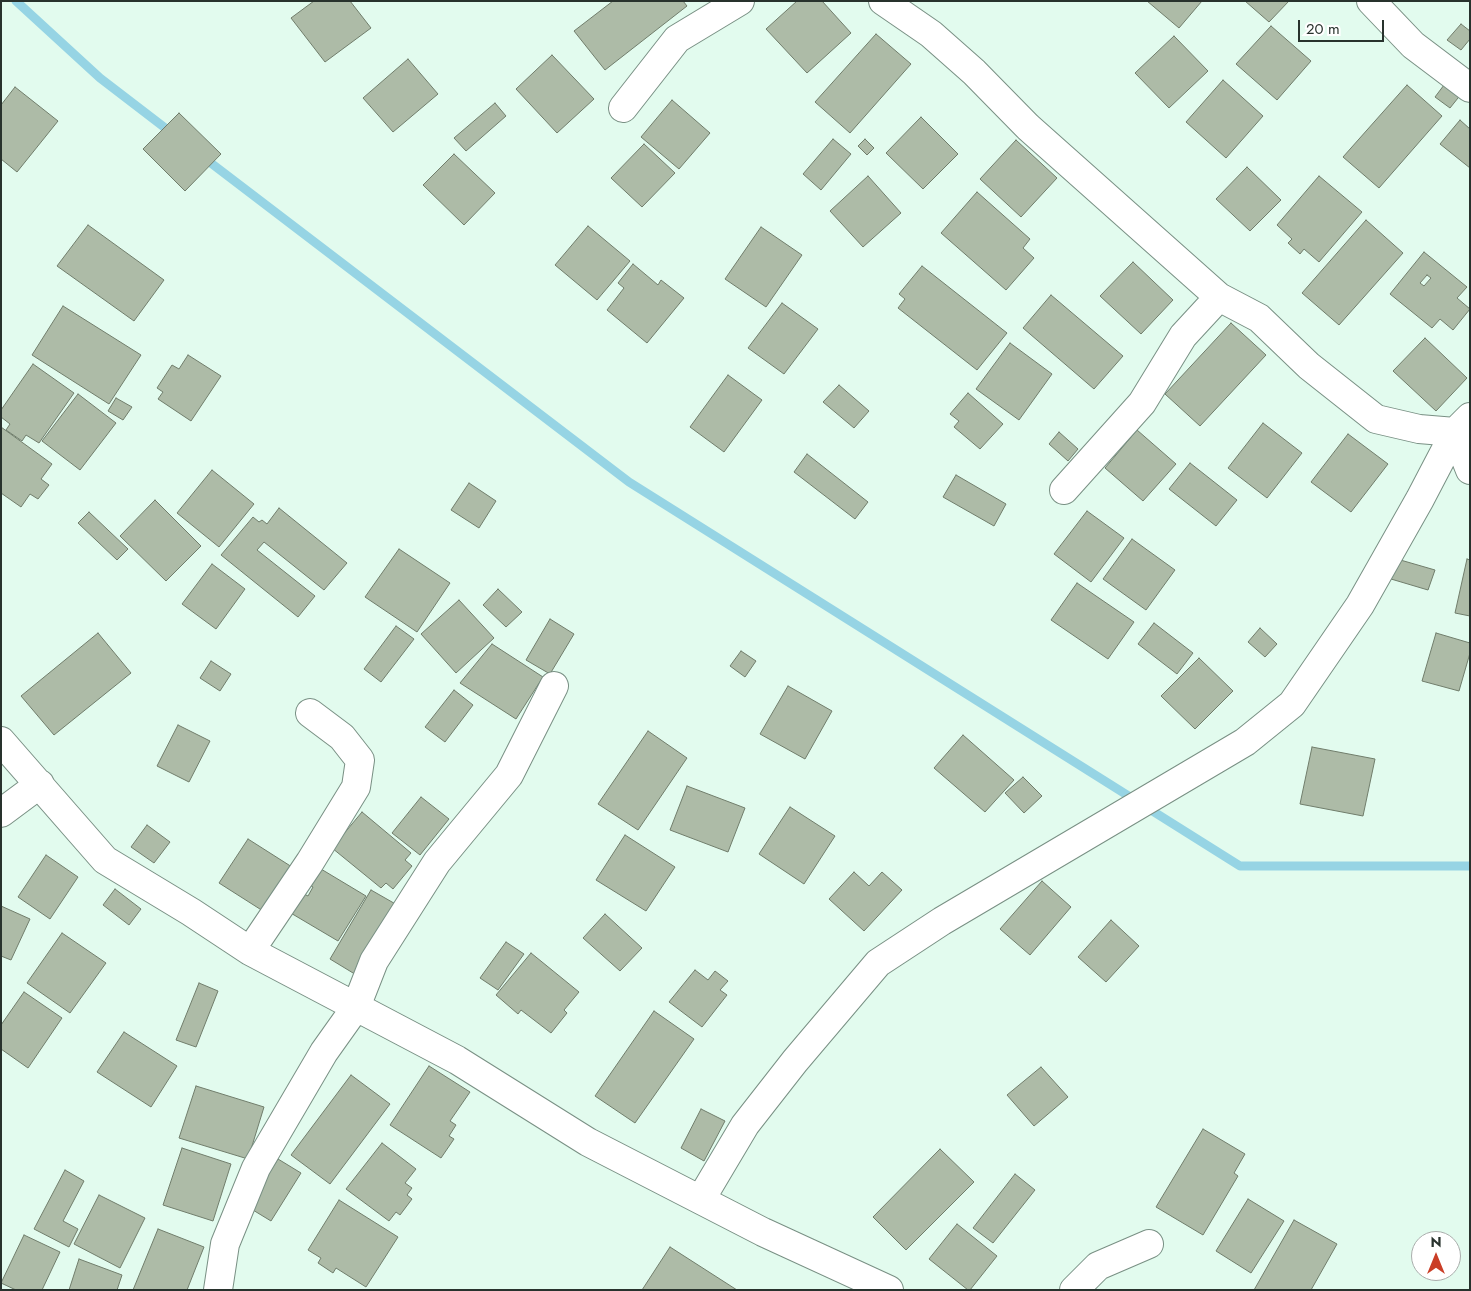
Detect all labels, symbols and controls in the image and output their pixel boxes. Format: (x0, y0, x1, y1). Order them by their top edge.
scale bar (1301, 10, 1387, 42)
text: 20 m (1306, 18, 1340, 40)
north arrow (1411, 1231, 1461, 1281)
text: N (1430, 1232, 1442, 1252)

